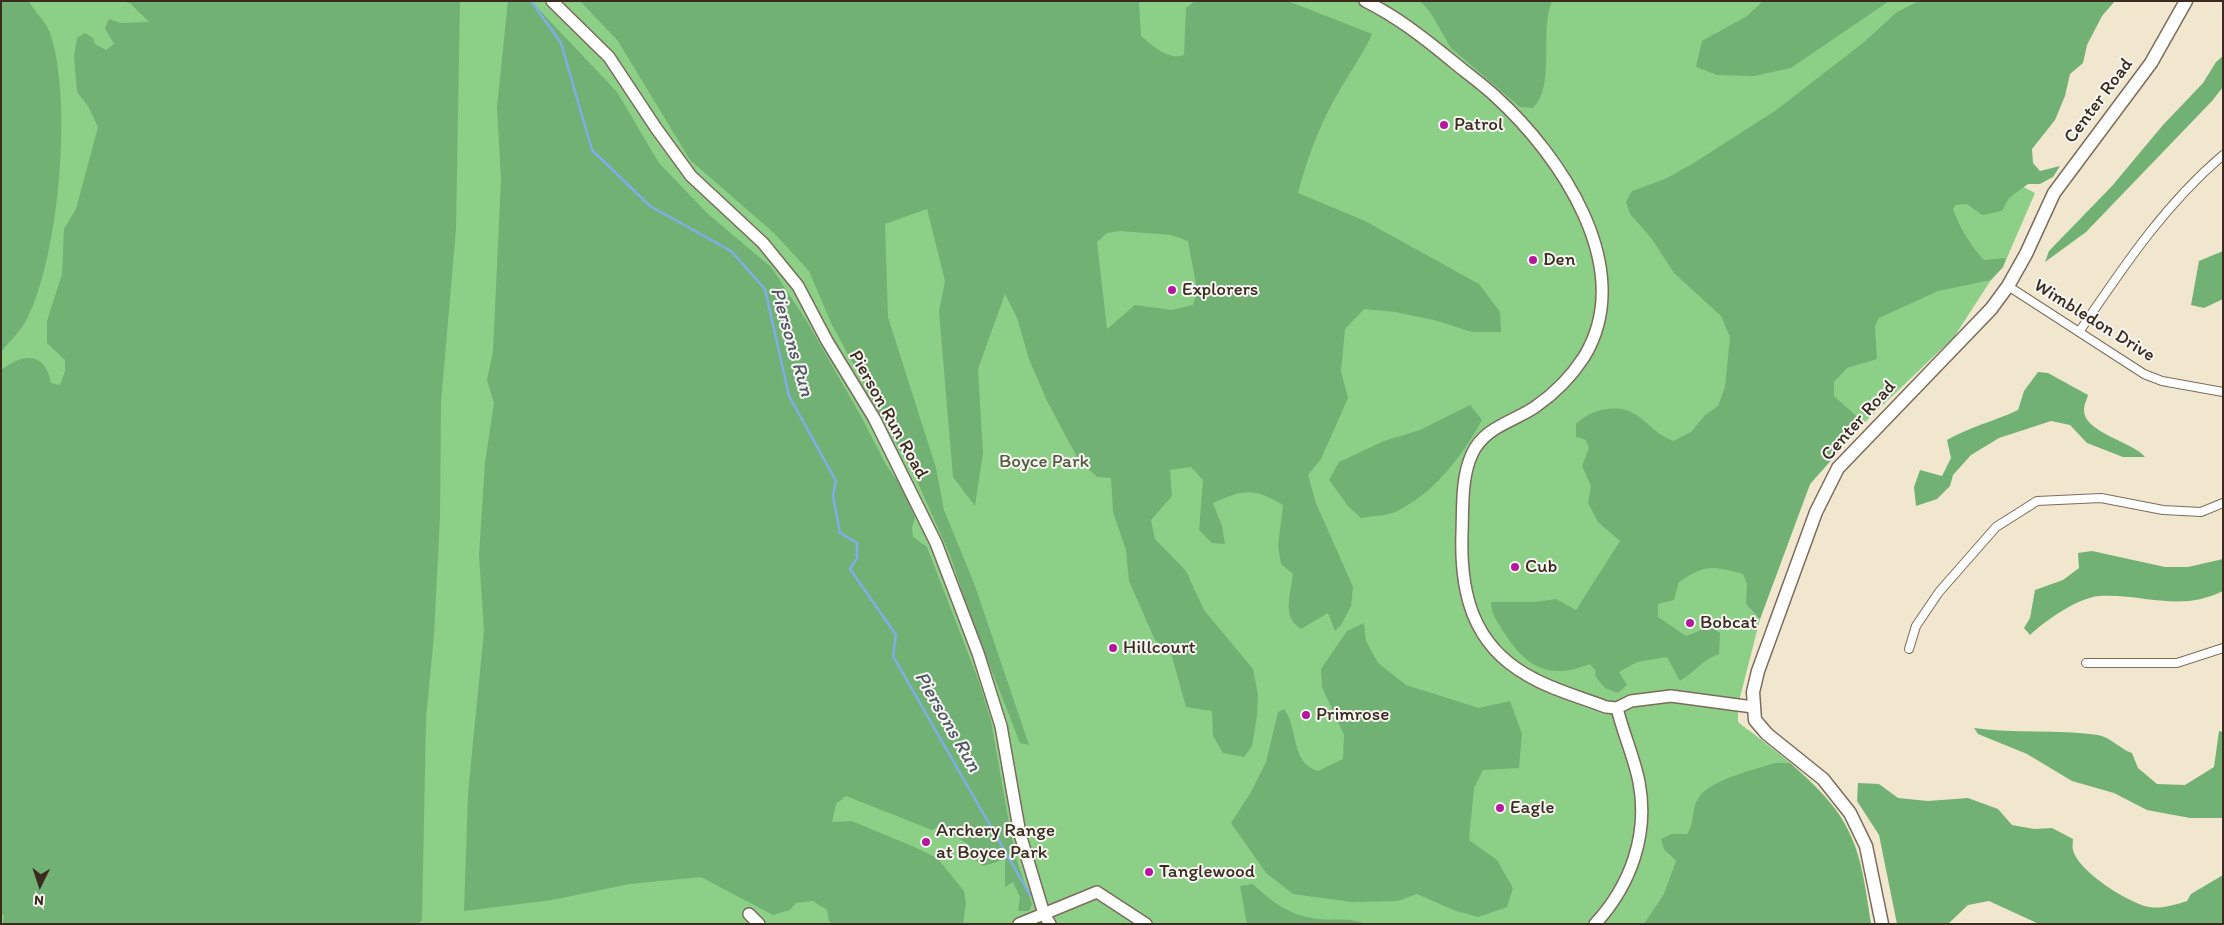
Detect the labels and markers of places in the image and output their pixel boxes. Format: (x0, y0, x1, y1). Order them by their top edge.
place label: Patrol (1454, 114, 1503, 136)
marker: Patrol (1438, 119, 1450, 131)
place label: Den (1543, 249, 1575, 271)
marker: Den (1527, 254, 1539, 266)
place label: Explorers (1182, 279, 1258, 301)
marker: Explorers (1166, 284, 1178, 296)
place label: Cub (1525, 556, 1557, 578)
marker: Cub (1509, 561, 1521, 573)
place label: Bobcat (1700, 612, 1757, 634)
marker: Bobcat (1684, 617, 1696, 629)
place label: Hillcourt (1123, 637, 1196, 659)
marker: Hillcourt (1107, 642, 1119, 654)
place label: Primrose (1316, 704, 1389, 726)
marker: Primrose (1300, 709, 1312, 721)
place label: Eagle (1510, 797, 1555, 819)
marker: Eagle (1494, 802, 1506, 814)
place label: Archery Range at Boyce Park (936, 820, 1055, 864)
marker: Archery Range at Boyce Park (920, 836, 932, 848)
place label: Tanglewood (1159, 861, 1255, 883)
marker: Tanglewood (1143, 866, 1155, 878)

